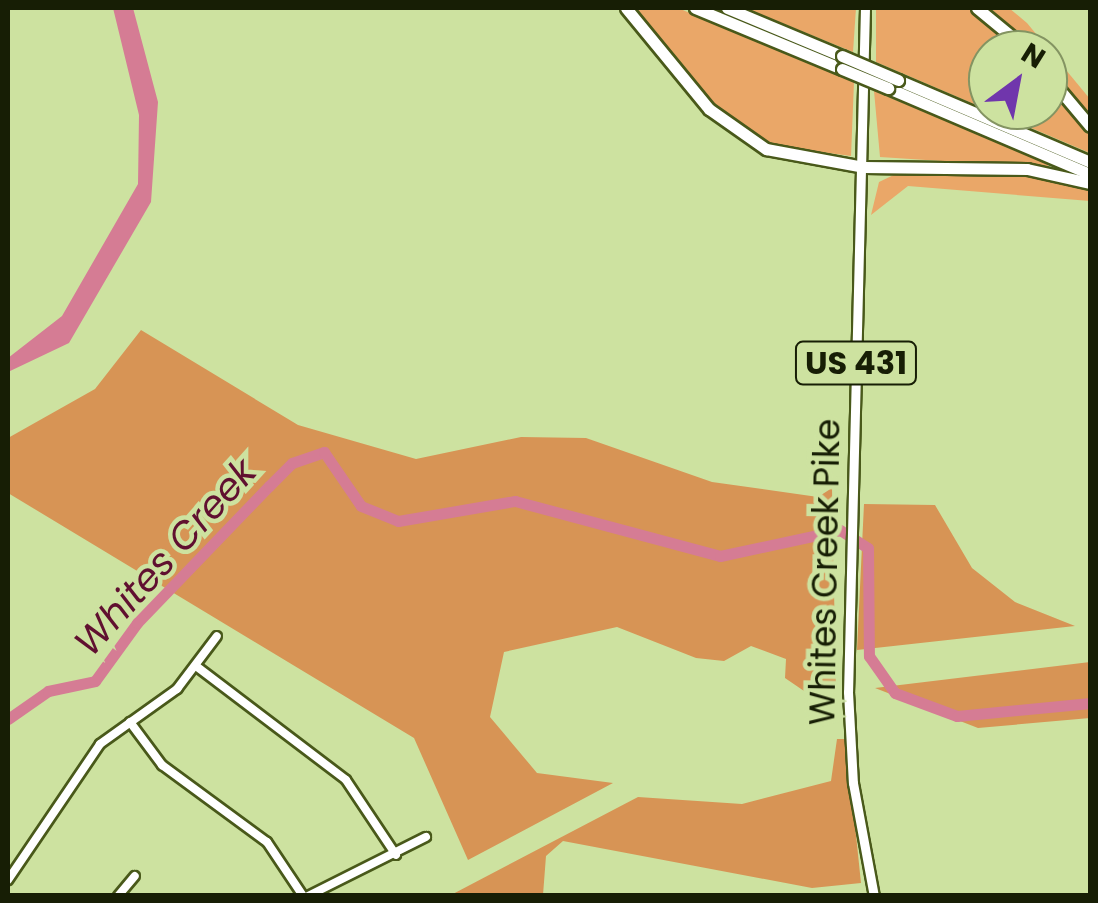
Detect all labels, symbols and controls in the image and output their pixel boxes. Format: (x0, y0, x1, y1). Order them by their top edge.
north arrow (968, 30, 1068, 130)
text: N (1014, 34, 1052, 78)
road number: US 431 (794, 336, 918, 390)
street label: Whites Creek Pike (801, 418, 849, 726)
water label: Whites Creek (65, 449, 265, 665)

